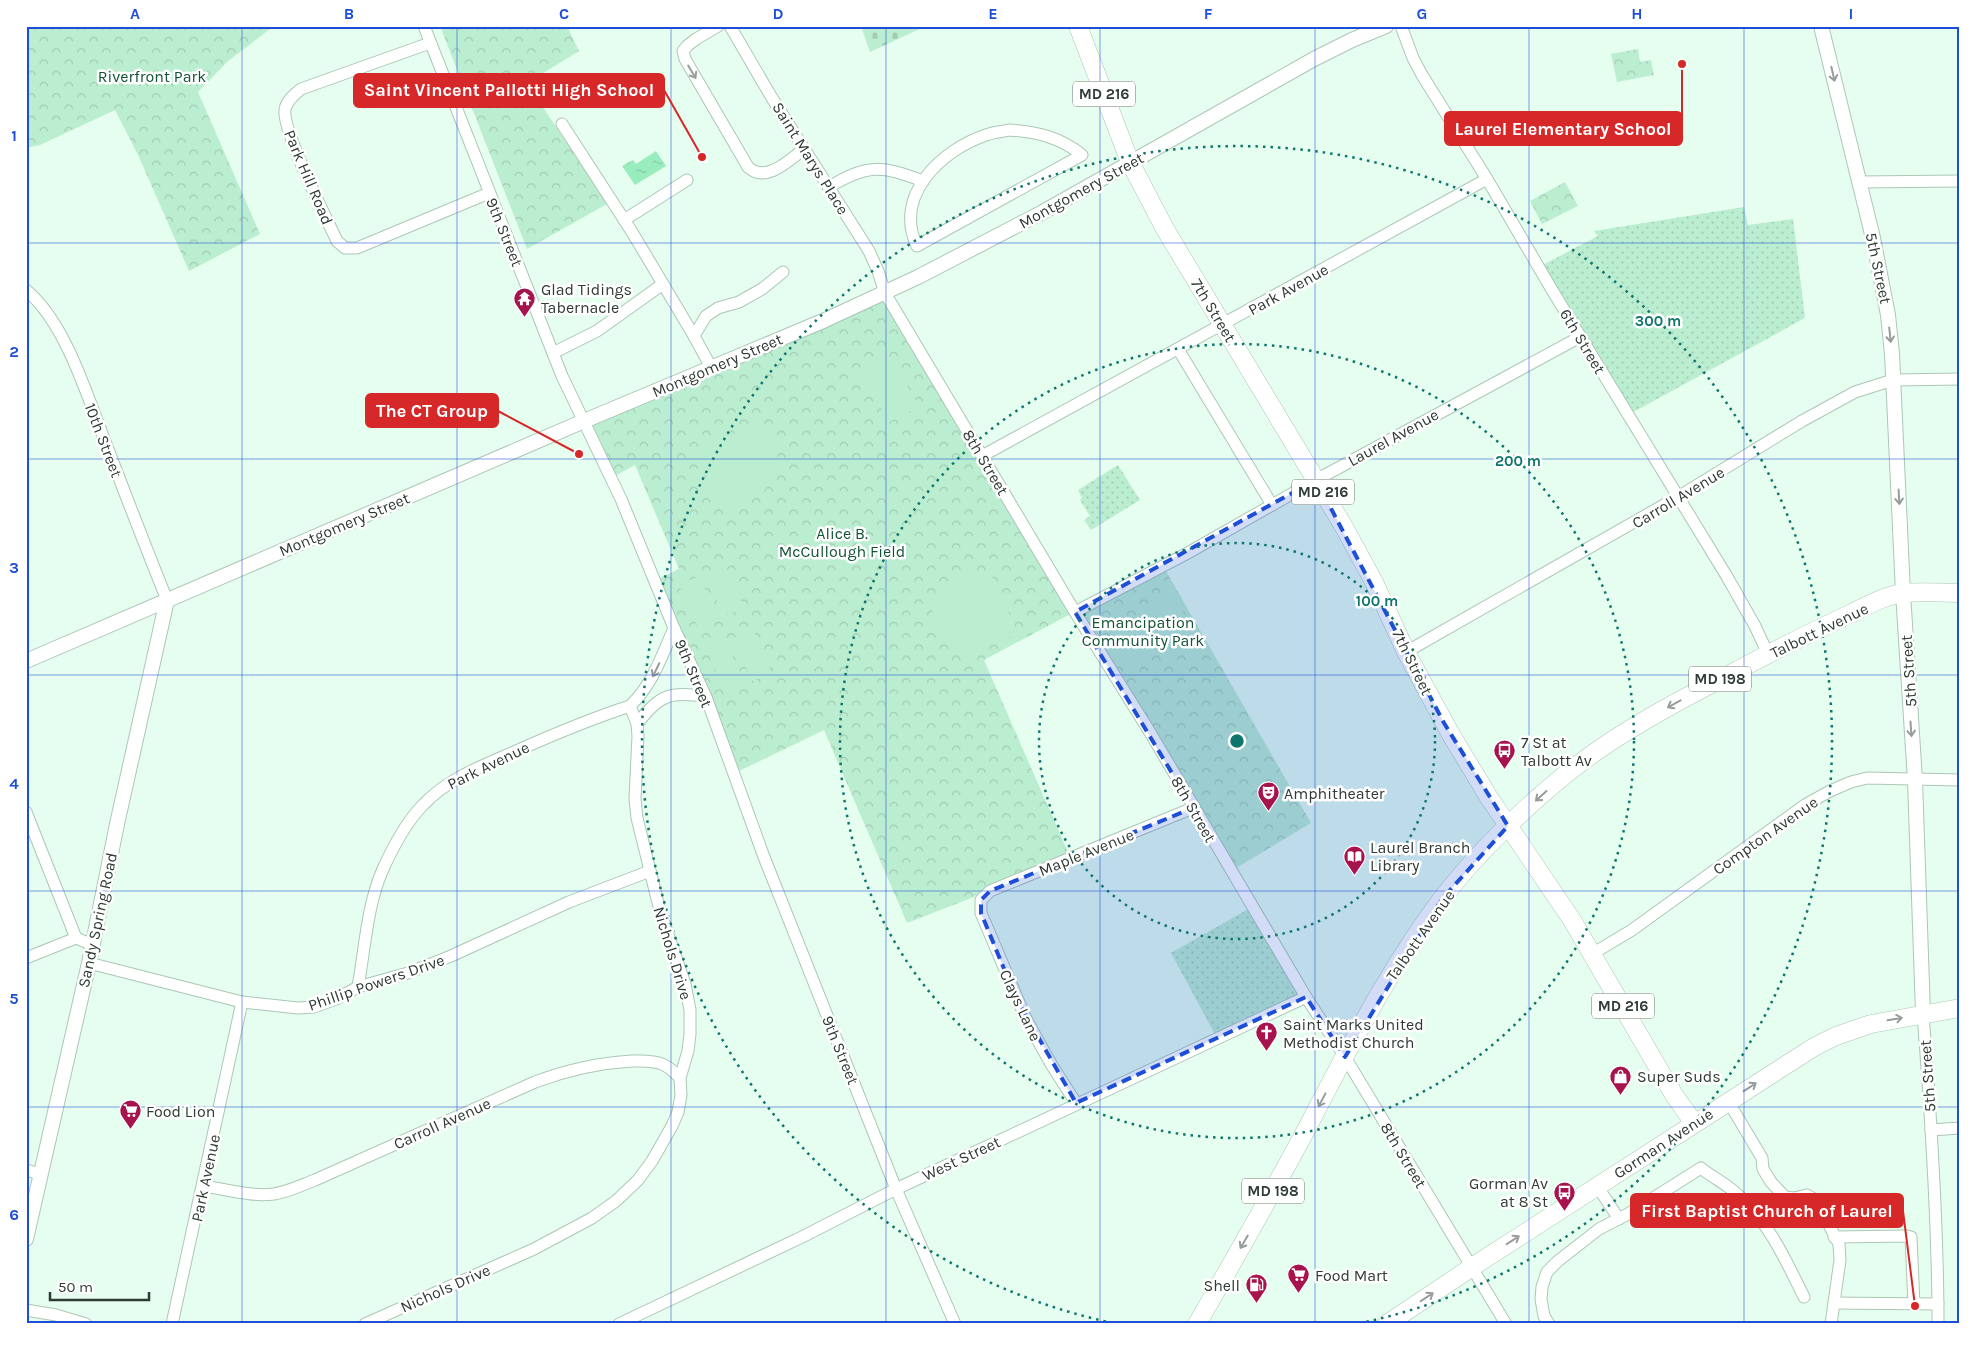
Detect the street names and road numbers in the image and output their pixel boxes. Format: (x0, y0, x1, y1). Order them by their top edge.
road number: MD 216 (1073, 82, 1135, 106)
street label: Saint Marys Place (768, 98, 853, 218)
street label: Park Hill Road (280, 127, 337, 228)
street label: Montgomery Street (1015, 148, 1147, 233)
street label: 9th Street (482, 195, 527, 269)
street label: 5th Street (1862, 231, 1895, 306)
street label: Park Avenue (1245, 260, 1332, 319)
street label: 7th Street (1187, 275, 1240, 346)
street label: 6th Street (1556, 305, 1609, 377)
street label: Montgomery Street (649, 329, 785, 402)
street label: 10th Street (81, 400, 126, 480)
street label: Laurel Avenue (1345, 405, 1442, 470)
street label: 8th Street (959, 426, 1013, 499)
street label: Carroll Avenue (1629, 462, 1728, 532)
road number: MD 216 (1292, 480, 1354, 504)
street label: Montgomery Street (276, 488, 412, 561)
street label: Talbott Avenue (1767, 599, 1871, 662)
street label: 7th Street (1388, 626, 1437, 698)
street label: 5th Street (1896, 634, 1921, 708)
street label: 9th Street (671, 636, 716, 710)
road number: MD 198 (1689, 666, 1751, 692)
street label: Park Avenue (444, 737, 532, 793)
street label: 8th Street (1167, 773, 1220, 846)
street label: Compton Avenue (1709, 792, 1821, 879)
street label: Maple Avenue (1036, 825, 1137, 880)
street label: Sandy Spring Road (74, 851, 121, 989)
street label: Talbott Avenue (1382, 886, 1459, 984)
street label: Nichols Drive (649, 904, 696, 1002)
street label: Phillip Powers Drive (305, 950, 447, 1015)
street label: Clays Lane (996, 966, 1045, 1044)
road number: MD 216 (1592, 994, 1654, 1018)
street label: 9th Street (818, 1013, 863, 1087)
street label: 5th Street (1915, 1039, 1940, 1113)
street label: Carroll Avenue (391, 1094, 494, 1153)
street label: Gorman Avenue (1610, 1104, 1717, 1183)
street label: 8th Street (1377, 1119, 1431, 1192)
street label: West Street (919, 1132, 1003, 1185)
street label: Park Avenue (187, 1133, 224, 1224)
road number: MD 198 (1242, 1178, 1304, 1204)
street label: Nichols Drive (397, 1260, 493, 1317)

